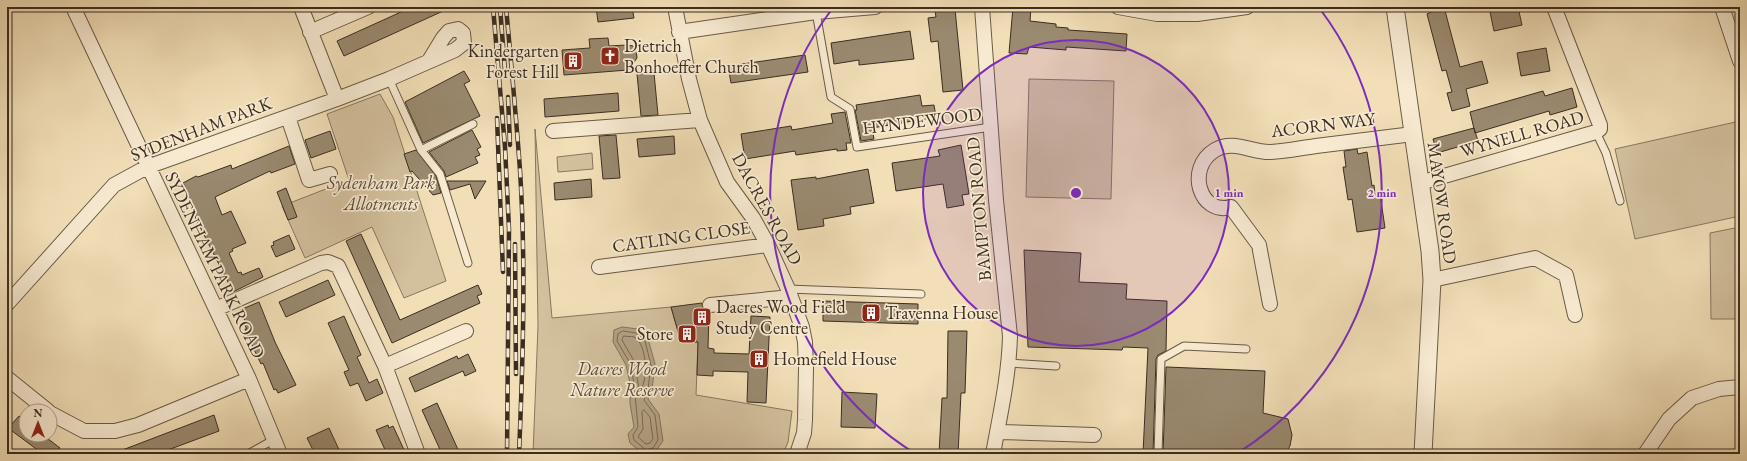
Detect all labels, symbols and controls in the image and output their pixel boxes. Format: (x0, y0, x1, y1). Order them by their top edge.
place label: Dietrich Bonhoeffer Church (624, 34, 759, 78)
place label: Kindergarten Forest Hill (467, 39, 559, 83)
church icon: Dietrich Bonhoeffer Church (599, 45, 621, 67)
building icon: Kindergarten Forest Hill (562, 50, 584, 72)
street label: SYDENHAM PARK (127, 91, 275, 166)
street label: HYNDEWOOD (861, 102, 983, 139)
street label: WYNELL ROAD (1457, 105, 1587, 162)
street label: ACORN WAY (1269, 107, 1378, 142)
street label: BAMPTON ROAD (961, 136, 996, 282)
street label: MAYOW ROAD (1423, 141, 1462, 265)
street label: DACRES ROAD (727, 149, 808, 269)
street label: SYDENHAM PARK ROAD (160, 168, 271, 362)
park label: Sydenham Park Allotments (326, 171, 435, 215)
text: 1 min (1214, 185, 1244, 201)
text: 2 min (1367, 185, 1397, 201)
centre of rings (1069, 186, 1083, 200)
street label: CATLING CLOSE (611, 215, 751, 258)
place label: Dacres Wood Field Study Centre (716, 295, 846, 339)
place label: Travenna House (885, 301, 998, 324)
building icon: Travenna House (860, 302, 882, 324)
building icon: Dacres Wood Field Study Centre (691, 306, 713, 328)
place label: Store (637, 322, 673, 345)
building icon: Store (676, 323, 698, 345)
place label: Homefield House (773, 347, 897, 370)
building icon: Homefield House (748, 348, 770, 370)
park label: Dacres Wood Nature Reserve (569, 357, 675, 401)
north arrow (18, 403, 58, 443)
text: N (34, 406, 43, 420)

